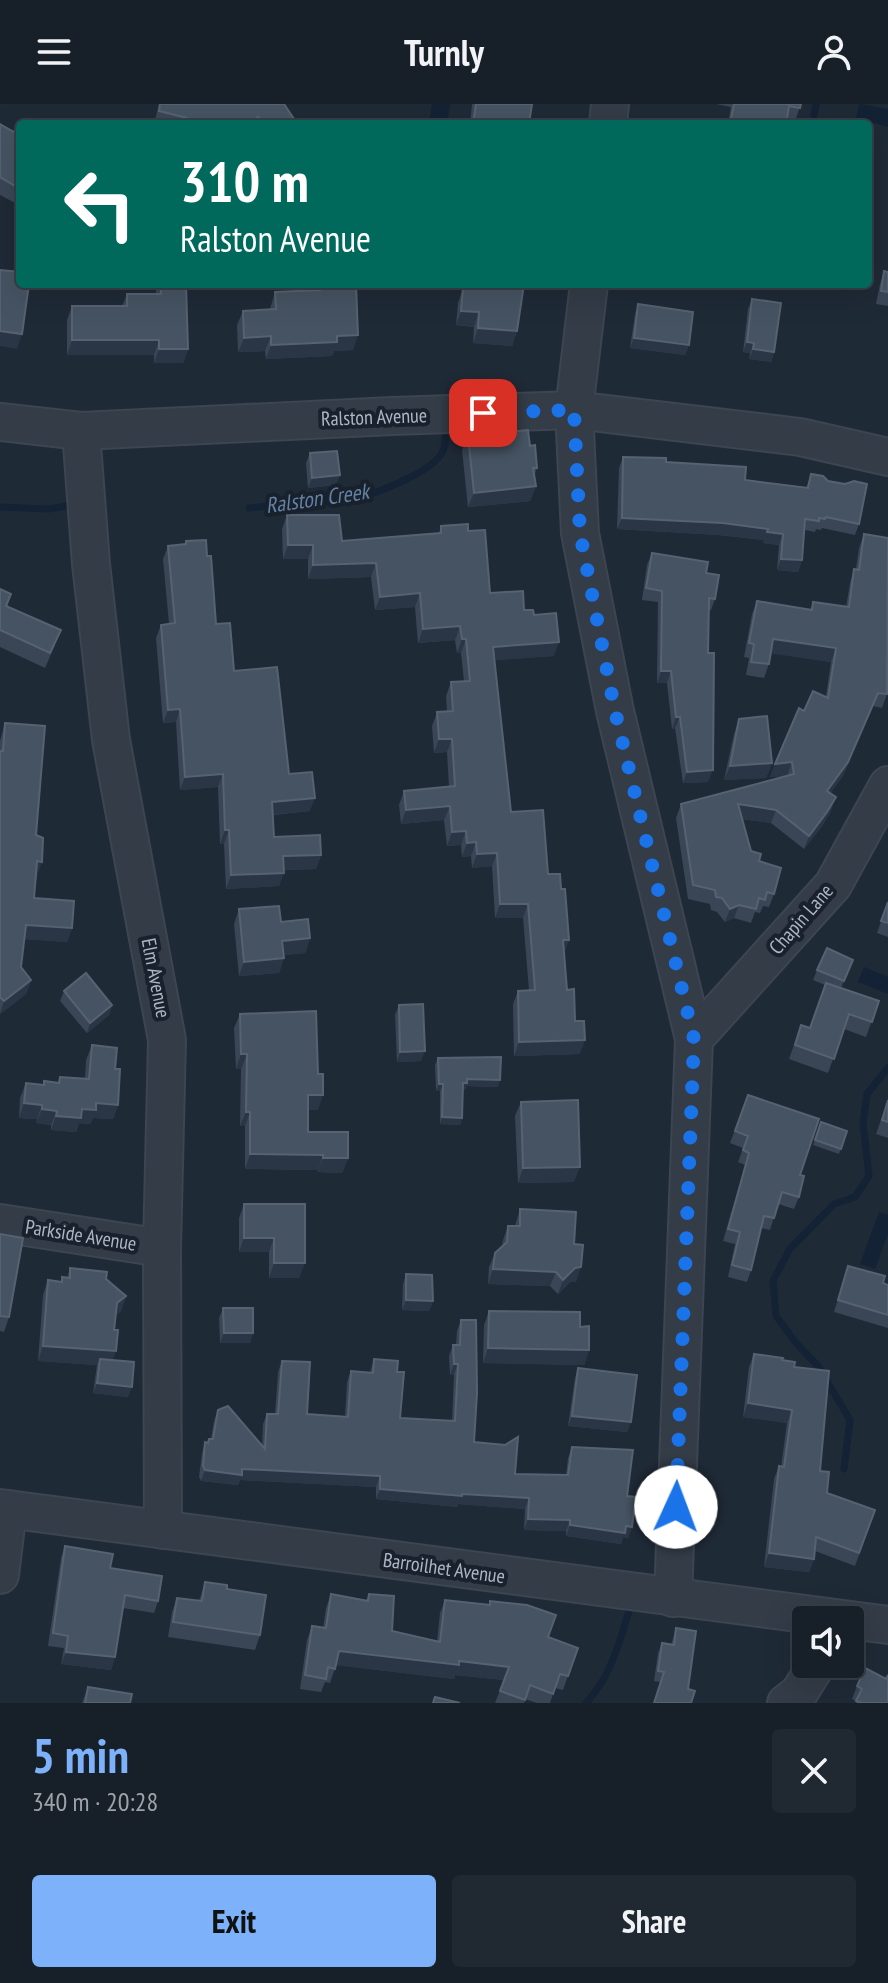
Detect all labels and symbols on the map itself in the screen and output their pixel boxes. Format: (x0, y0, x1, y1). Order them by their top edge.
pin (449, 379, 517, 447)
street label: Ralston Avenue (321, 402, 427, 432)
water label: Ralston Creek (264, 477, 373, 519)
street label: Chapin Lane (763, 878, 839, 960)
street label: Elm Avenue (136, 936, 176, 1020)
street label: Parkside Avenue (24, 1213, 138, 1257)
position arrow (634, 1465, 718, 1549)
street label: Barroilhet Avenue (381, 1547, 507, 1589)

